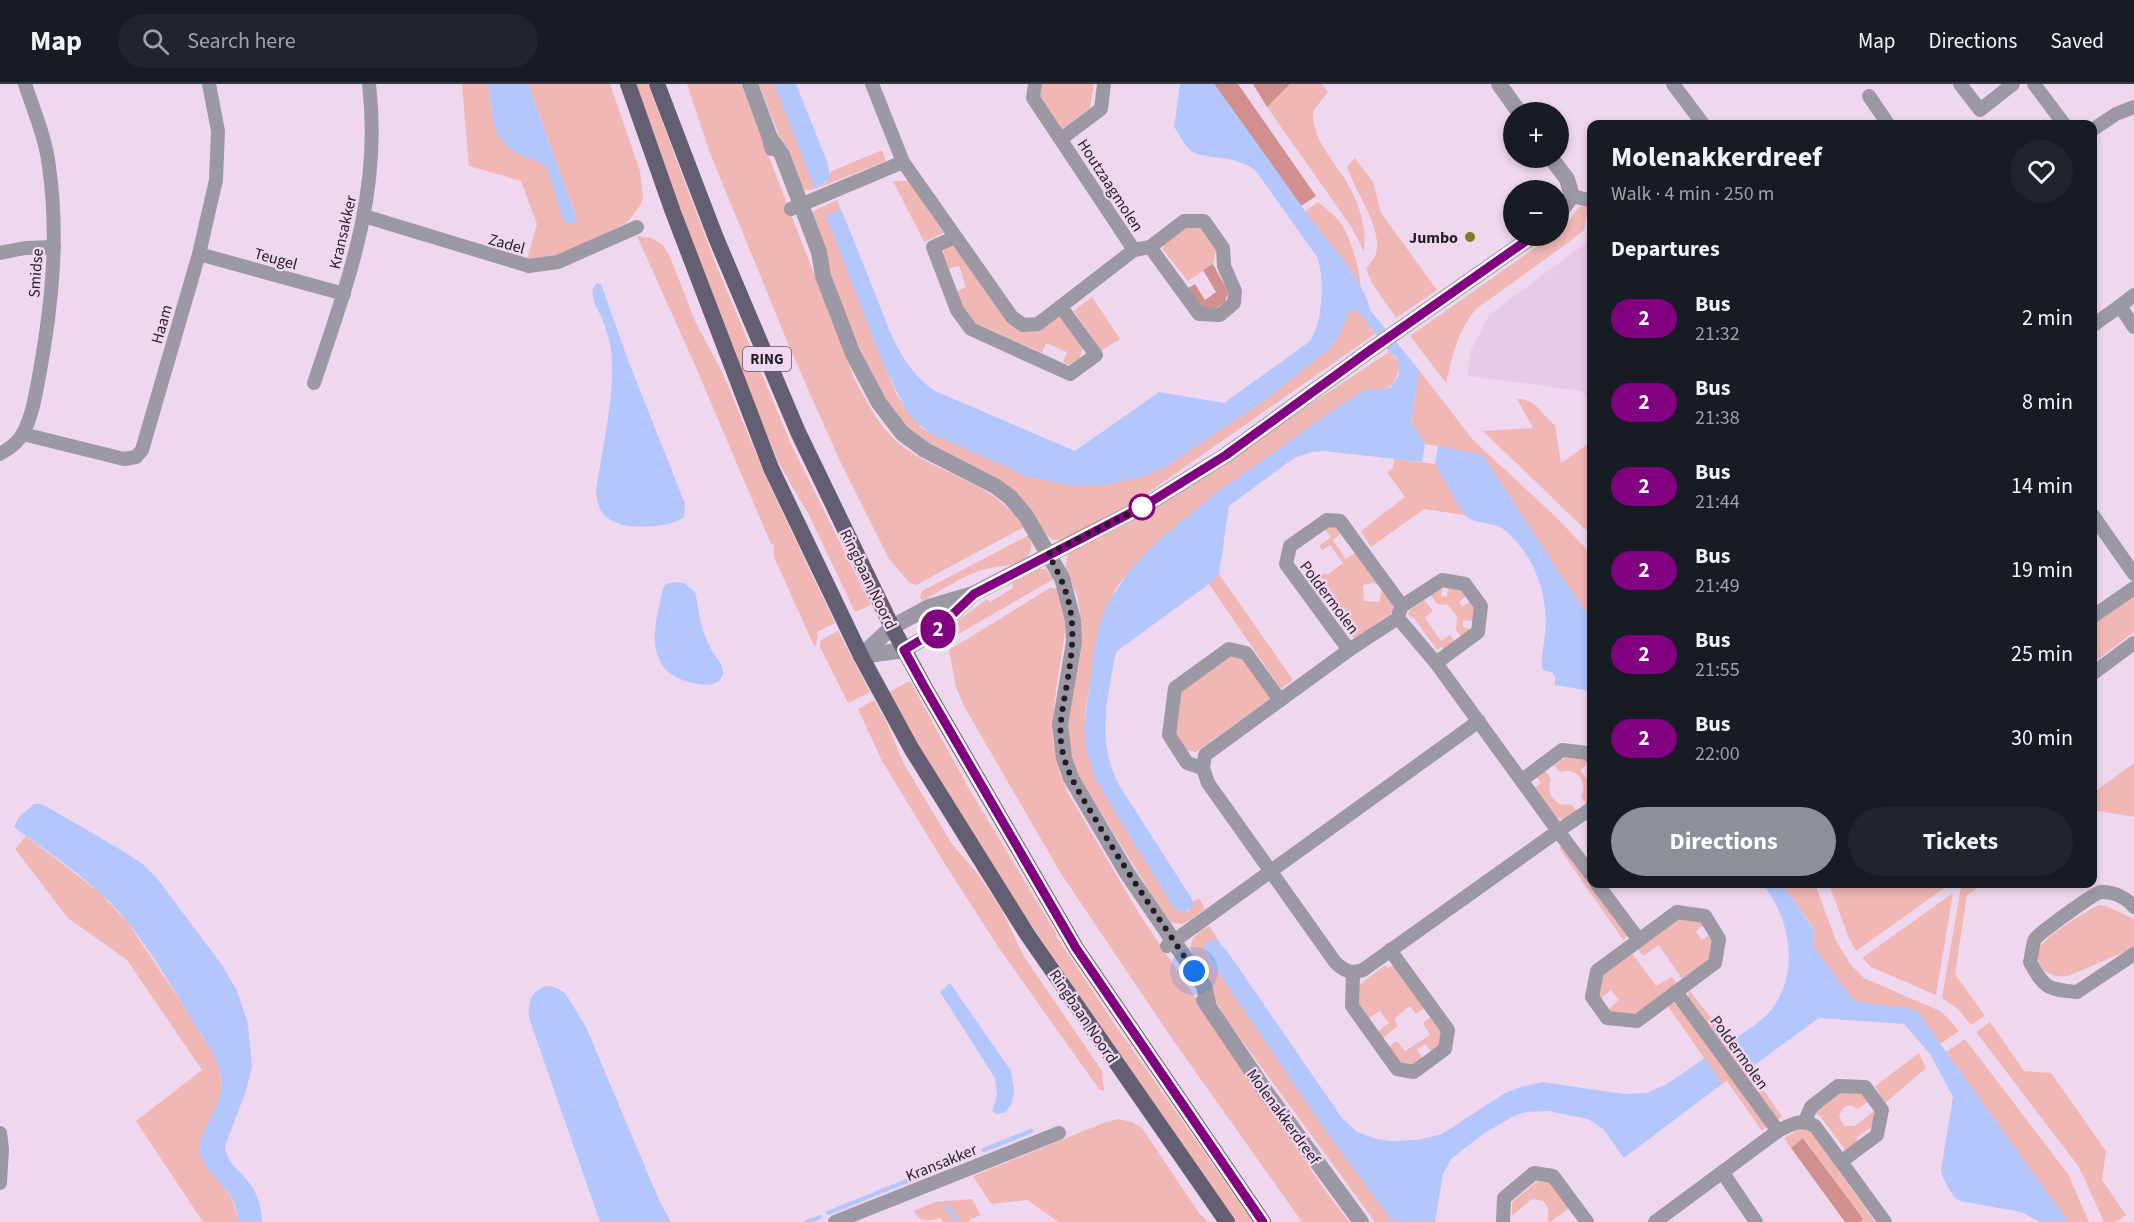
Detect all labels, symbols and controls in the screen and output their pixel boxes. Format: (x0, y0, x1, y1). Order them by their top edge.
search box (118, 14, 538, 68)
text: Map (30, 21, 82, 61)
icon: search (139, 25, 172, 58)
text: Search here (187, 25, 296, 57)
text: Map (1858, 26, 1896, 56)
text: Directions (1929, 26, 2017, 56)
text: Saved (2050, 26, 2104, 56)
map controls (1503, 102, 1569, 246)
button: + (1503, 102, 1569, 168)
street label: Houtzaagmolen (1072, 135, 1148, 236)
text: Molenakkerdreef (1611, 137, 1822, 177)
button: heart (2010, 140, 2073, 203)
button: − (1503, 180, 1569, 246)
text: Walk · 4 min · 250 m (1611, 180, 1774, 208)
street label: Kransakker (324, 193, 362, 271)
place label: Jumbo (1409, 227, 1458, 249)
street label: Zadel (486, 228, 528, 260)
marker: Jumbo (1463, 230, 1477, 244)
text: Departures (1611, 233, 1720, 265)
street label: Teugel (252, 243, 300, 275)
street label: Smidse (23, 248, 49, 298)
text: Bus (1695, 288, 1731, 320)
street label: Haam (146, 302, 178, 346)
text: 2 min (2022, 302, 2073, 334)
text: 2 (1638, 303, 1650, 333)
text: 21:32 (1695, 320, 1740, 348)
road number: RING (743, 347, 791, 371)
text: Bus (1695, 372, 1731, 404)
text: 8 min (2022, 386, 2073, 418)
text: 2 (1638, 387, 1650, 417)
text: 21:38 (1695, 404, 1740, 432)
text: Bus (1695, 456, 1731, 488)
text: 14 min (2011, 470, 2073, 502)
text: 2 (1638, 471, 1650, 501)
text: 21:44 (1695, 488, 1740, 516)
unlabelled marker (1129, 494, 1155, 520)
street label: Ringbaan Noord (834, 526, 902, 633)
text: Bus (1695, 540, 1731, 572)
text: 19 min (2011, 554, 2073, 586)
text: 2 (1638, 555, 1650, 585)
street label: Poldermolen (1294, 556, 1364, 639)
text: 21:49 (1695, 572, 1740, 600)
line badge: 2 (918, 610, 958, 648)
text: 2 (932, 614, 944, 644)
text: Bus (1695, 624, 1731, 656)
text: 25 min (2011, 638, 2073, 670)
text: 2 (1638, 639, 1650, 669)
text: 21:55 (1695, 656, 1740, 684)
text: Bus (1695, 708, 1731, 740)
text: 30 min (2011, 722, 2073, 754)
text: 2 (1638, 723, 1650, 753)
text: 22:00 (1695, 740, 1740, 768)
button: Directions (1611, 807, 1836, 876)
button: Tickets (1848, 807, 2073, 876)
your location (1179, 956, 1209, 986)
street label: Ringbaan Noord (1044, 965, 1123, 1068)
street label: Poldermolen (1705, 1011, 1774, 1094)
street label: Molenakkerdreef (1241, 1064, 1326, 1170)
street label: Kransakker (902, 1139, 981, 1187)

